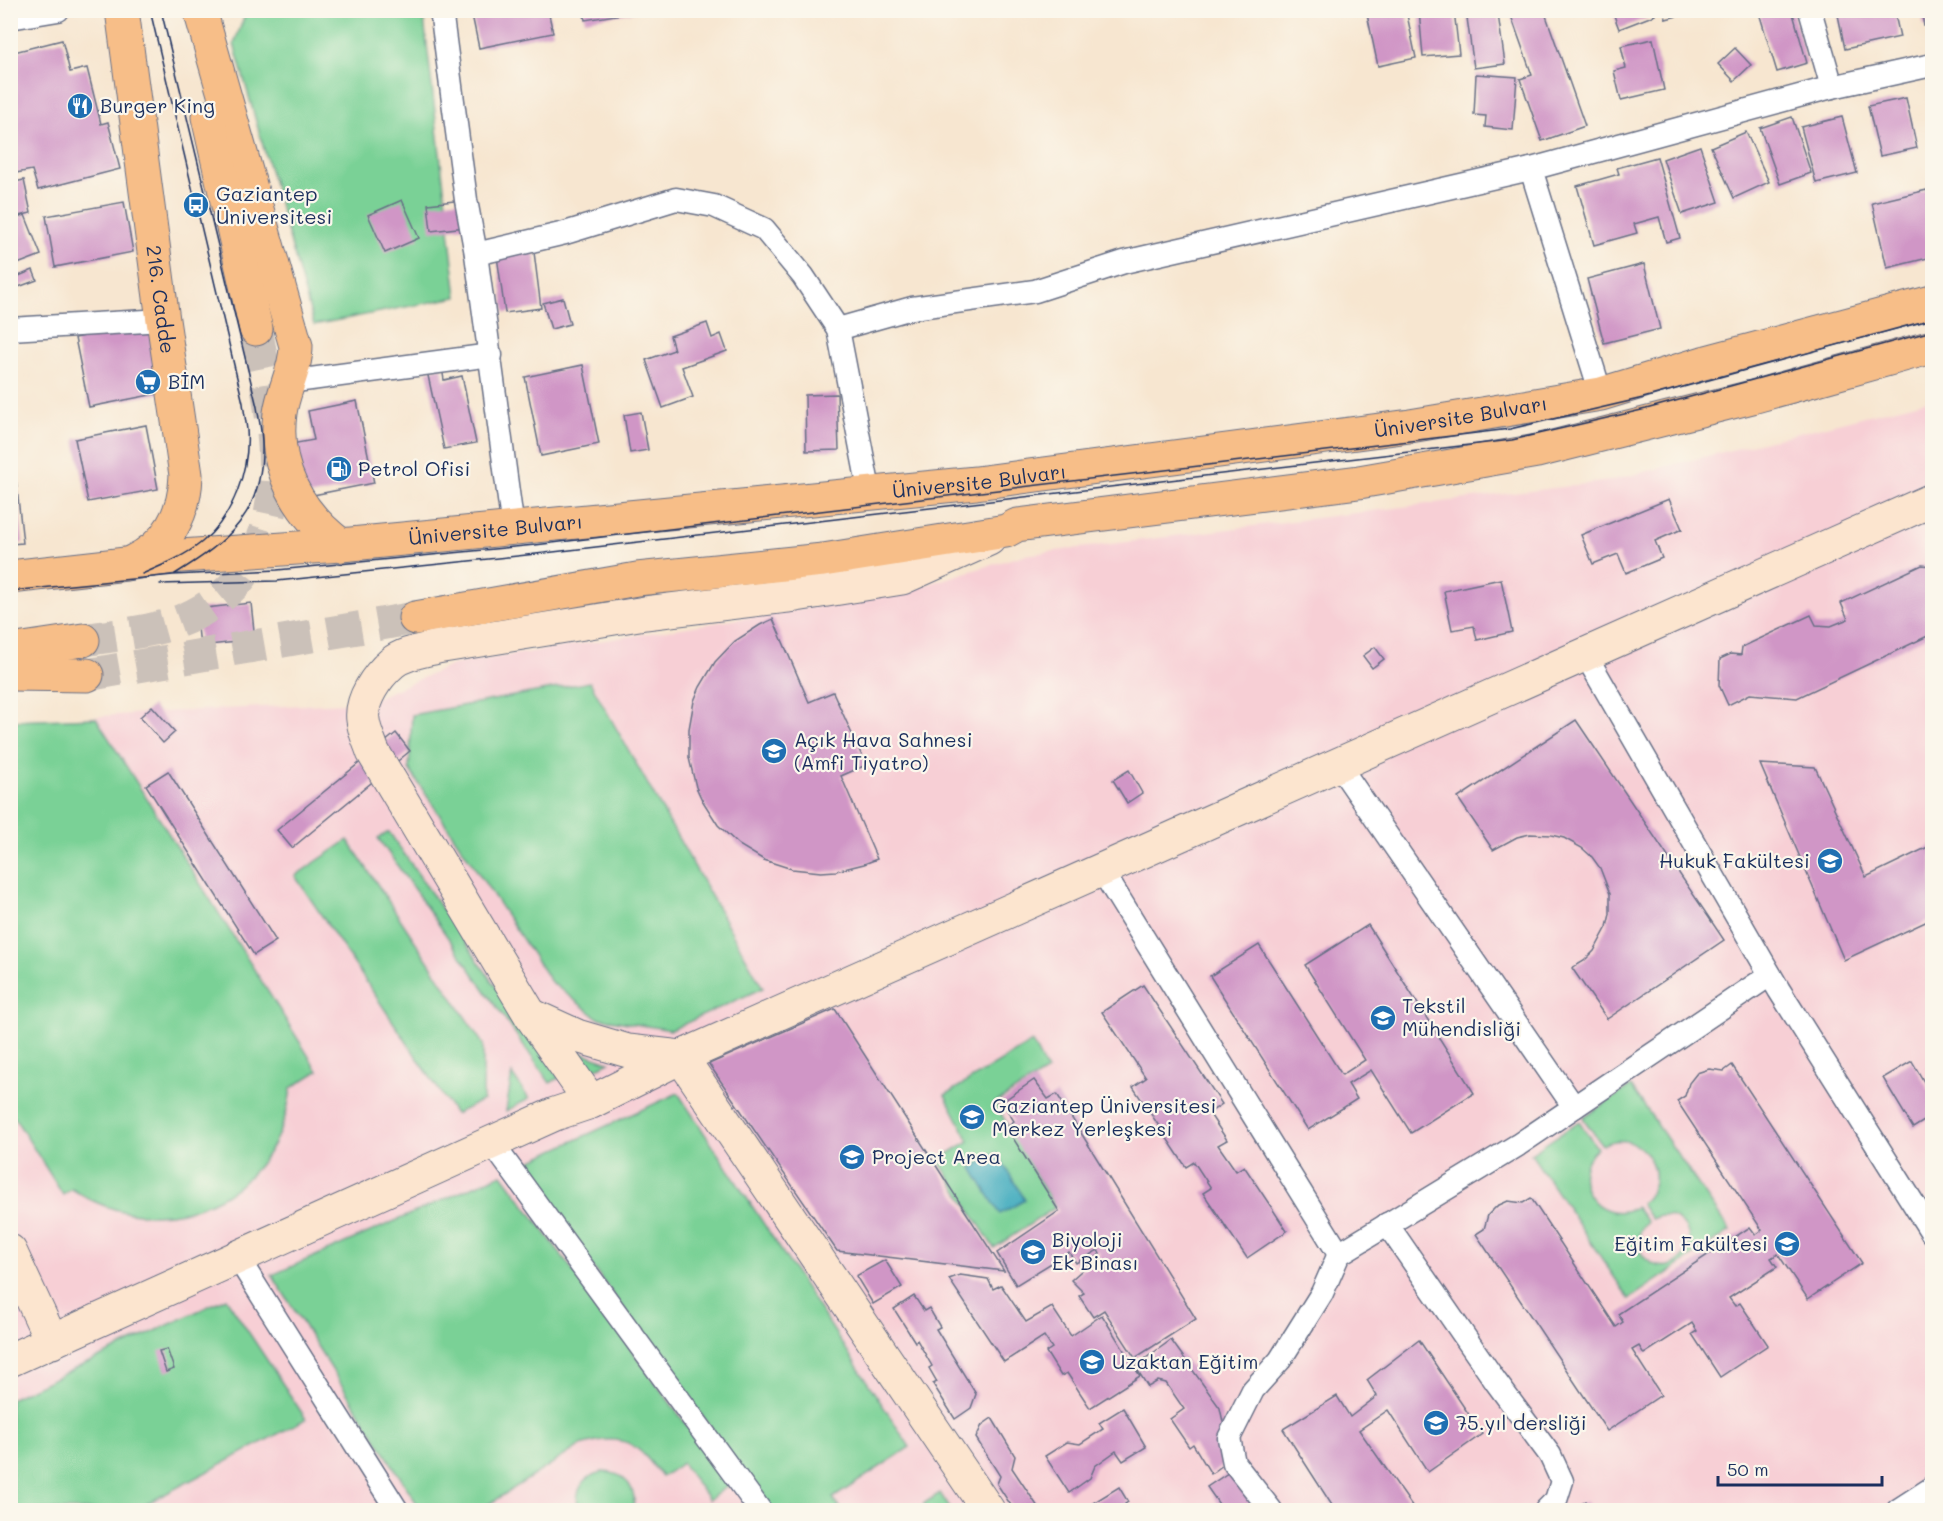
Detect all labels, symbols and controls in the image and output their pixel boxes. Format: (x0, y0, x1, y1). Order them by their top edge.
restaurant icon: Burger King (65, 91, 95, 121)
place label: Burger King (100, 92, 215, 118)
place label: Gaziantep Üniversitesi (216, 180, 332, 229)
bus stop icon: Gaziantep Üniversitesi (181, 190, 211, 220)
street label: 216. Cadde (141, 244, 182, 355)
supermarket icon: BİM (133, 367, 163, 397)
place label: BİM (168, 368, 205, 394)
street label: Üniversite Bulvarı (1373, 389, 1549, 443)
fuel station icon: Petrol Ofisi (324, 454, 354, 484)
place label: Petrol Ofisi (358, 455, 470, 481)
street label: Üniversite Bulvarı (891, 457, 1068, 503)
street label: Üniversite Bulvarı (407, 507, 584, 550)
place label: Açık Hava Sahnesi (Amfi Tiyatro) (794, 726, 973, 775)
school or university icon: Açık Hava Sahnesi (Amfi Tiyatro) (759, 736, 789, 766)
school or university icon: Hukuk Fakültesi (1815, 846, 1845, 876)
place label: Hukuk Fakültesi (1659, 847, 1810, 873)
place label: Tekstil Mühendisliği (1402, 992, 1521, 1041)
school or university icon: Tekstil Mühendisliği (1368, 1003, 1398, 1033)
place label: Gaziantep Üniversitesi Merkez Yerleşkesi (992, 1092, 1216, 1141)
school or university icon: Gaziantep Üniversitesi Merkez Yerleşkesi (957, 1102, 987, 1132)
school or university icon: Project Area (837, 1142, 867, 1172)
place label: Project Area (872, 1143, 1001, 1169)
place label: Biyoloji Ek Binası (1052, 1226, 1139, 1275)
school or university icon: Eğitim Fakültesi (1772, 1229, 1802, 1259)
place label: Eğitim Fakültesi (1614, 1230, 1768, 1256)
school or university icon: Biyoloji Ek Binası (1018, 1237, 1048, 1267)
school or university icon: Uzaktan Eğitim (1077, 1347, 1107, 1377)
place label: Uzaktan Eğitim (1112, 1348, 1258, 1374)
school or university icon: 75.yıl dersliği (1421, 1408, 1451, 1438)
place label: 75.yıl dersliği (1456, 1409, 1587, 1435)
scale bar (1718, 1449, 1882, 1487)
text: 50 m (1727, 1457, 1769, 1481)

